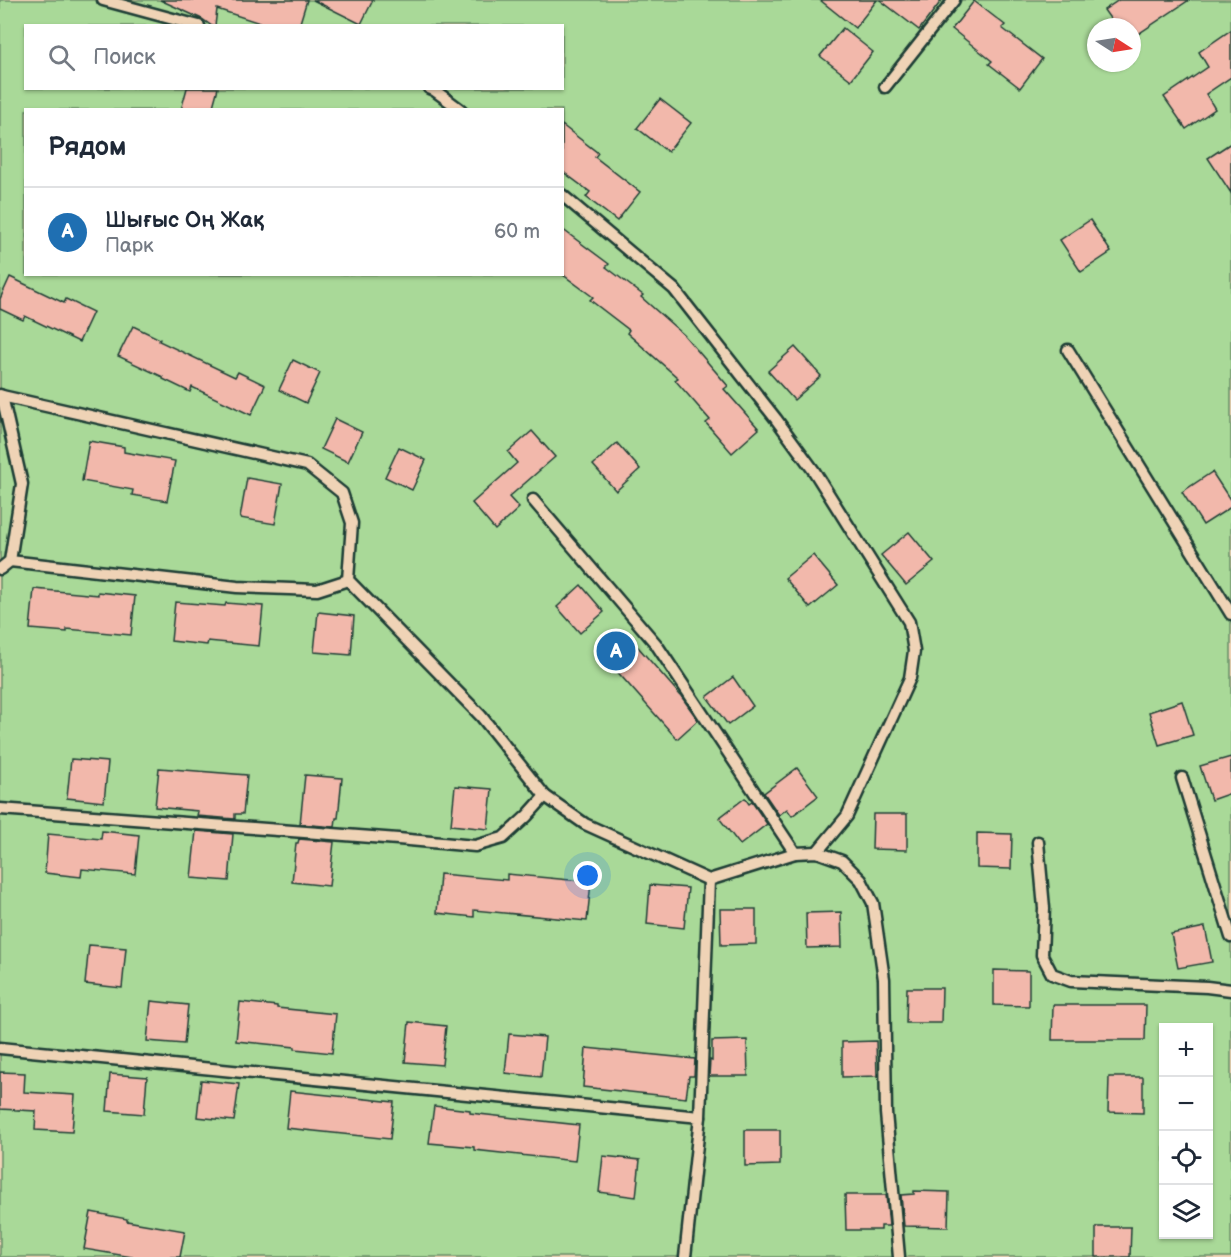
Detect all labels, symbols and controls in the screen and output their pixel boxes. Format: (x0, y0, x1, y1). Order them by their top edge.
north arrow (1087, 18, 1141, 72)
search box (24, 24, 564, 90)
icon: search (45, 41, 78, 74)
text: Поиск (93, 44, 156, 71)
text: Рядом (48, 132, 126, 163)
text: Шығыс Оң Жақ (105, 207, 264, 234)
text: A (61, 220, 74, 244)
text: 60 m (494, 220, 540, 244)
text: Парк (105, 234, 154, 258)
pin: A (596, 628, 636, 674)
your location (573, 861, 602, 890)
map controls (1159, 1023, 1213, 1239)
button: + (1159, 1023, 1213, 1077)
button: − (1159, 1077, 1213, 1131)
button: locate (1159, 1131, 1213, 1185)
button: layers (1159, 1185, 1213, 1239)

